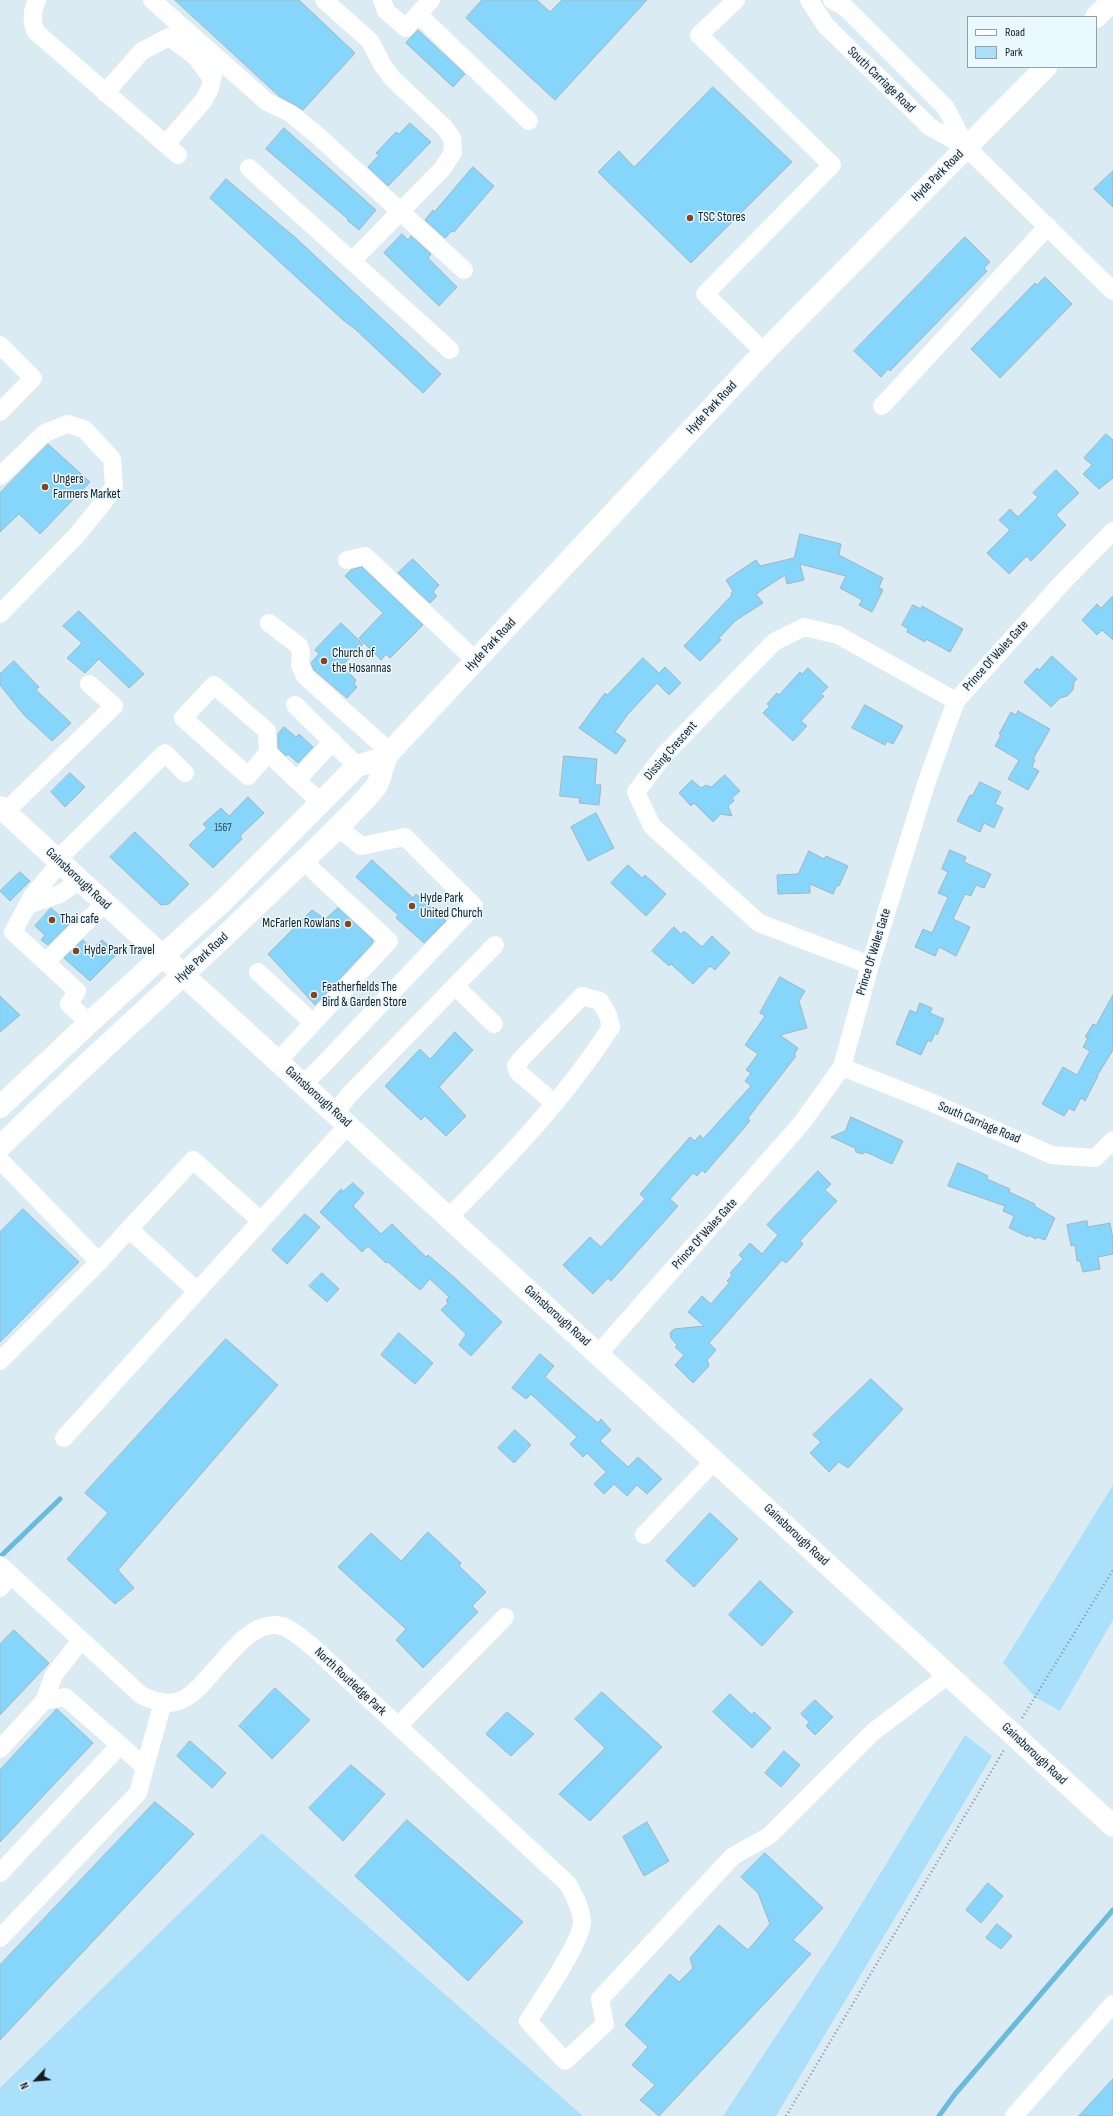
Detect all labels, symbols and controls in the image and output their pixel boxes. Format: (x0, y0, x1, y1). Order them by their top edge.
legend (967, 16, 1097, 68)
text: Road (1005, 25, 1025, 40)
street label: South Carriage Road (844, 44, 918, 116)
text: Park (1005, 45, 1023, 60)
street label: Hyde Park Road (909, 147, 967, 205)
place label: TSC Stores (698, 210, 745, 226)
marker: TSC Stores (685, 213, 695, 223)
street label: Hyde Park Road (683, 378, 741, 438)
place label: Ungers Farmers Market (53, 472, 121, 503)
marker: Ungers Farmers Market (40, 482, 50, 492)
street label: Hyde Park Road (462, 615, 520, 675)
street label: Prince Of Wales Gate (960, 617, 1032, 695)
place label: Church of the Hosannas (332, 646, 391, 677)
marker: Church of the Hosannas (319, 656, 329, 666)
street label: Dissing Crescent (641, 718, 701, 784)
house number: 1567 (214, 821, 232, 835)
street label: Gainsborough Road (42, 845, 114, 913)
place label: Hyde Park United Church (420, 891, 483, 922)
marker: Hyde Park United Church (407, 901, 417, 911)
street label: Prince Of Wales Gate (853, 907, 895, 997)
place label: Thai cafe (60, 912, 99, 928)
marker: Thai cafe (47, 915, 57, 925)
place label: McFarlen Rowlans (262, 916, 340, 932)
marker: McFarlen Rowlans (343, 919, 353, 929)
street label: Hyde Park Road (172, 929, 232, 987)
place label: Hyde Park Travel (84, 943, 155, 959)
marker: Hyde Park Travel (71, 946, 81, 956)
place label: Featherfields The Bird & Garden Store (322, 980, 407, 1011)
marker: Featherfields The Bird & Garden Store (309, 990, 319, 1000)
street label: Gainsborough Road (282, 1063, 354, 1131)
street label: South Carriage Road (935, 1099, 1023, 1147)
street label: Prince Of Wales Gate (669, 1195, 741, 1273)
street label: Gainsborough Road (521, 1282, 593, 1350)
street label: Gainsborough Road (760, 1501, 832, 1569)
street label: North Routledge Park (311, 1645, 389, 1719)
street label: Gainsborough Road (998, 1720, 1070, 1788)
north arrow (16, 2060, 56, 2100)
text: N (18, 2080, 32, 2091)

